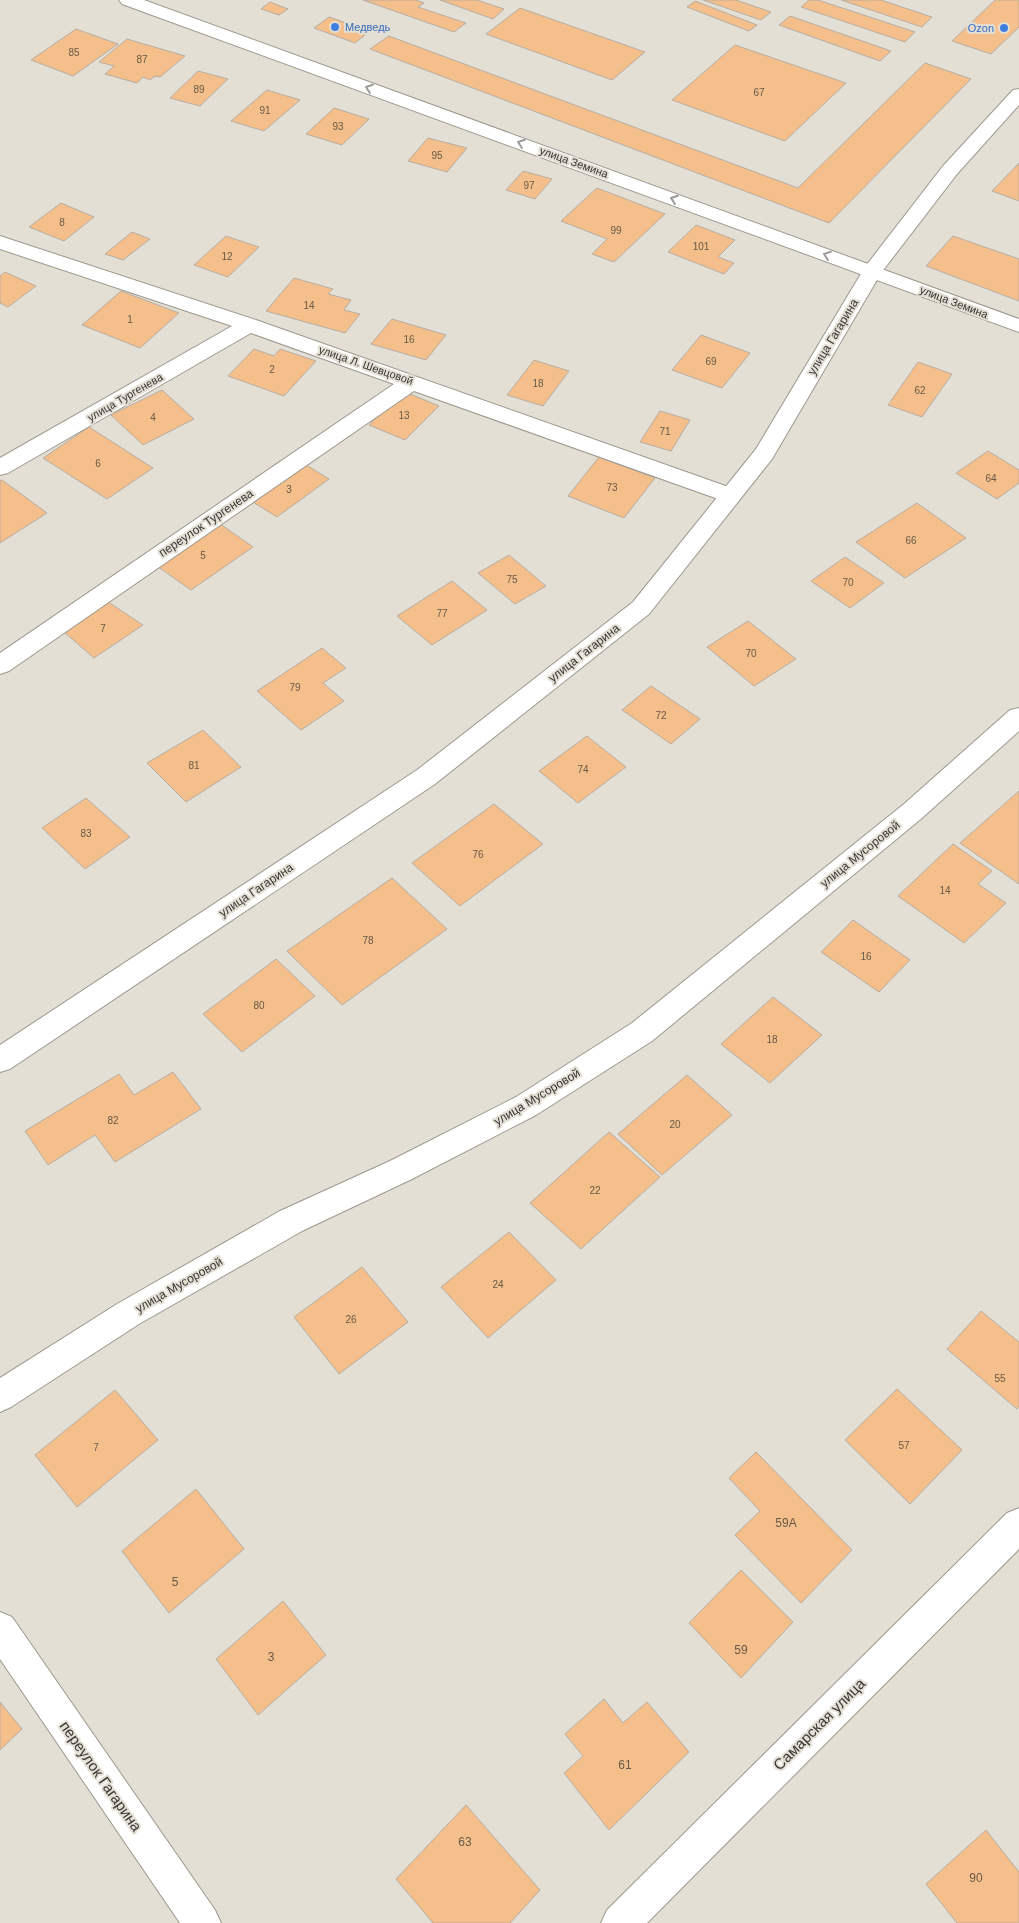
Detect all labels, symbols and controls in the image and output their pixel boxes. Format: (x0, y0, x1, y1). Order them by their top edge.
marker: Медведь (329, 21, 341, 33)
place label: Медведь (345, 21, 391, 33)
place label: Ozon (968, 22, 994, 34)
marker: Ozon (998, 22, 1010, 34)
house number: 85 (68, 47, 80, 58)
house number: 87 (136, 54, 148, 65)
house number: 89 (193, 84, 205, 95)
one-way arrow (365, 84, 373, 94)
house number: 67 (753, 87, 765, 98)
house number: 91 (259, 105, 271, 116)
house number: 93 (332, 121, 344, 132)
one-way arrow (517, 139, 526, 149)
street label: улица Земина (538, 144, 611, 180)
house number: 95 (431, 150, 443, 161)
house number: 97 (523, 180, 535, 191)
one-way arrow (670, 195, 679, 205)
house number: 8 (59, 217, 65, 228)
house number: 99 (610, 225, 622, 236)
house number: 101 (693, 241, 710, 252)
house number: 12 (221, 251, 233, 262)
one-way arrow (823, 251, 831, 261)
street label: улица Земина (918, 284, 991, 321)
street label: улица Гагарина (805, 296, 861, 378)
house number: 14 (303, 300, 315, 311)
house number: 1 (127, 314, 133, 325)
house number: 16 (403, 334, 415, 345)
street label: улица Л. Шевцовой (317, 343, 415, 387)
house number: 69 (705, 356, 717, 367)
house number: 2 (269, 364, 275, 375)
street label: улица Тургенева (85, 370, 165, 423)
house number: 18 (532, 378, 544, 389)
house number: 62 (914, 385, 926, 396)
house number: 13 (398, 410, 410, 421)
house number: 4 (150, 412, 156, 423)
house number: 71 (659, 426, 671, 437)
house number: 6 (95, 458, 101, 469)
house number: 64 (985, 473, 997, 484)
house number: 73 (606, 482, 618, 493)
house number: 3 (286, 484, 292, 495)
street label: переулок Тургенева (156, 486, 256, 560)
house number: 66 (905, 535, 917, 546)
house number: 5 (200, 550, 206, 561)
house number: 75 (506, 574, 518, 585)
house number: 70 (842, 577, 854, 588)
house number: 77 (436, 608, 448, 619)
street label: улица Гагарина (546, 621, 623, 685)
house number: 7 (100, 623, 106, 634)
house number: 70 (745, 648, 757, 659)
house number: 79 (289, 682, 301, 693)
house number: 72 (655, 710, 667, 721)
house number: 81 (188, 760, 200, 771)
house number: 74 (577, 764, 589, 775)
street label: улица Мусоровой (817, 818, 903, 890)
house number: 83 (80, 828, 92, 839)
house number: 76 (472, 849, 484, 860)
street label: улица Гагарина (216, 860, 296, 920)
house number: 14 (939, 885, 951, 896)
house number: 78 (362, 935, 374, 946)
house number: 16 (860, 951, 872, 962)
house number: 80 (253, 1000, 265, 1011)
house number: 18 (766, 1034, 778, 1045)
street label: улица Мусоровой (491, 1066, 583, 1128)
house number: 82 (107, 1115, 119, 1126)
house number: 20 (669, 1119, 681, 1130)
house number: 22 (589, 1185, 601, 1196)
street label: улица Мусоровой (133, 1254, 225, 1316)
house number: 24 (492, 1279, 504, 1290)
house number: 26 (345, 1314, 357, 1325)
house number: 55 (994, 1373, 1006, 1384)
house number: 57 (898, 1440, 910, 1451)
house number: 7 (93, 1442, 99, 1453)
house number: 59А (775, 1516, 797, 1530)
house number: 5 (172, 1575, 179, 1589)
house number: 59 (734, 1643, 748, 1657)
house number: 3 (268, 1650, 275, 1664)
street label: Самарская улица (770, 1674, 869, 1773)
street label: переулок Гагарина (57, 1718, 146, 1835)
house number: 61 (618, 1758, 632, 1772)
house number: 63 (458, 1835, 472, 1849)
house number: 90 (969, 1871, 983, 1885)

